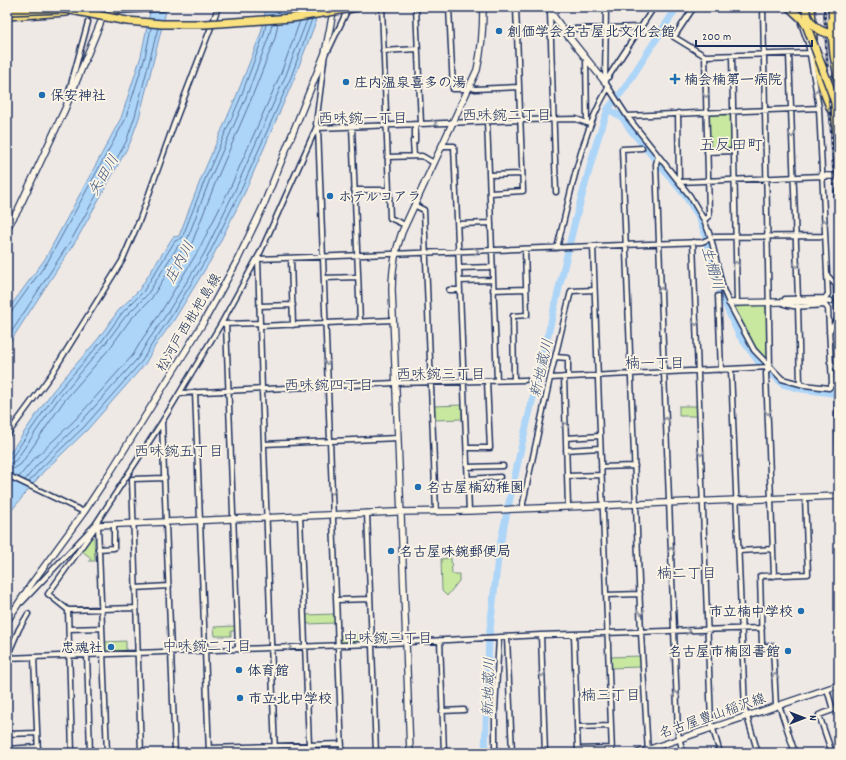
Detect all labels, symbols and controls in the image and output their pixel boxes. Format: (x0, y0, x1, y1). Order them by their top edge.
scale bar (696, 22, 812, 48)
place label: 創価学会名古屋北文化会館 (507, 23, 675, 43)
marker: 創価学会名古屋北文化会館 (494, 26, 504, 36)
text: 200 m (702, 29, 731, 46)
place label: 楠会楠第一病院 (684, 71, 782, 91)
marker: 楠会楠第一病院 (669, 73, 681, 85)
place label: 庄内温泉喜多の湯 (354, 74, 466, 94)
marker: 庄内温泉喜多の湯 (341, 77, 351, 87)
place label: 保安神社 (50, 87, 106, 107)
one-way arrow (813, 89, 822, 95)
marker: 保安神社 (37, 90, 47, 100)
one-way arrow (702, 92, 710, 98)
district label: 西味鋺二丁目 (462, 106, 552, 128)
district label: 西味鋺一丁目 (318, 109, 408, 131)
one-way arrow (431, 119, 437, 128)
one-way arrow (788, 132, 796, 138)
district label: 五反田町 (699, 135, 763, 158)
water label: 矢田川 (84, 151, 126, 201)
place label: ホテルコアラ (338, 188, 421, 208)
marker: ホテルコアラ (325, 191, 335, 201)
one-way arrow (820, 219, 829, 225)
water label: 庄内川 (160, 238, 201, 288)
water label: 生棚川 (694, 244, 728, 293)
one-way arrow (473, 246, 479, 255)
one-way arrow (732, 261, 740, 267)
one-way arrow (792, 262, 801, 268)
street label: 松河戸西枇杷島線 (152, 270, 227, 376)
one-way arrow (656, 287, 665, 293)
one-way arrow (692, 320, 700, 326)
water label: 新地蔵川 (525, 337, 560, 400)
district label: 楠一丁目 (625, 354, 685, 376)
one-way arrow (323, 359, 332, 365)
district label: 西味鋺三丁目 (396, 365, 486, 387)
district label: 西味鋺四丁目 (284, 376, 374, 398)
one-way arrow (764, 409, 772, 415)
one-way arrow (662, 417, 670, 423)
one-way arrow (561, 422, 569, 428)
district label: 西味鋺五丁目 (134, 442, 224, 464)
one-way arrow (697, 450, 705, 456)
place label: 名古屋楠幼稚園 (426, 479, 524, 499)
marker: 名古屋楠幼稚園 (413, 482, 423, 492)
one-way arrow (328, 489, 336, 495)
place label: 名古屋味鋺郵便局 (399, 543, 511, 563)
marker: 名古屋味鋺郵便局 (386, 546, 396, 556)
one-way arrow (667, 547, 675, 553)
district label: 楠二丁目 (657, 564, 717, 586)
place label: 市立楠中学校 (709, 603, 793, 623)
marker: 市立楠中学校 (796, 606, 806, 616)
one-way arrow (636, 609, 645, 615)
one-way arrow (685, 627, 691, 635)
district label: 中味鋺三丁目 (343, 629, 433, 651)
district label: 中味鋺二丁目 (162, 637, 252, 659)
place label: 忠魂社 (61, 639, 103, 659)
marker: 忠魂社 (106, 642, 116, 652)
one-way arrow (286, 642, 292, 651)
place label: 名古屋市楠図書館 (668, 643, 780, 663)
marker: 名古屋市楠図書館 (783, 646, 793, 656)
water label: 新地蔵川 (478, 657, 502, 717)
place label: 体育館 (247, 662, 289, 682)
marker: 体育館 (234, 665, 244, 675)
one-way arrow (538, 671, 546, 677)
one-way arrow (770, 673, 779, 679)
district label: 楠三丁目 (581, 686, 641, 708)
street label: 名古屋豊山稲沢線 (656, 689, 769, 745)
place label: 市立北中学校 (248, 690, 332, 710)
one-way arrow (672, 691, 681, 697)
marker: 市立北中学校 (235, 693, 245, 703)
north arrow (784, 698, 824, 738)
text: N (804, 715, 820, 721)

